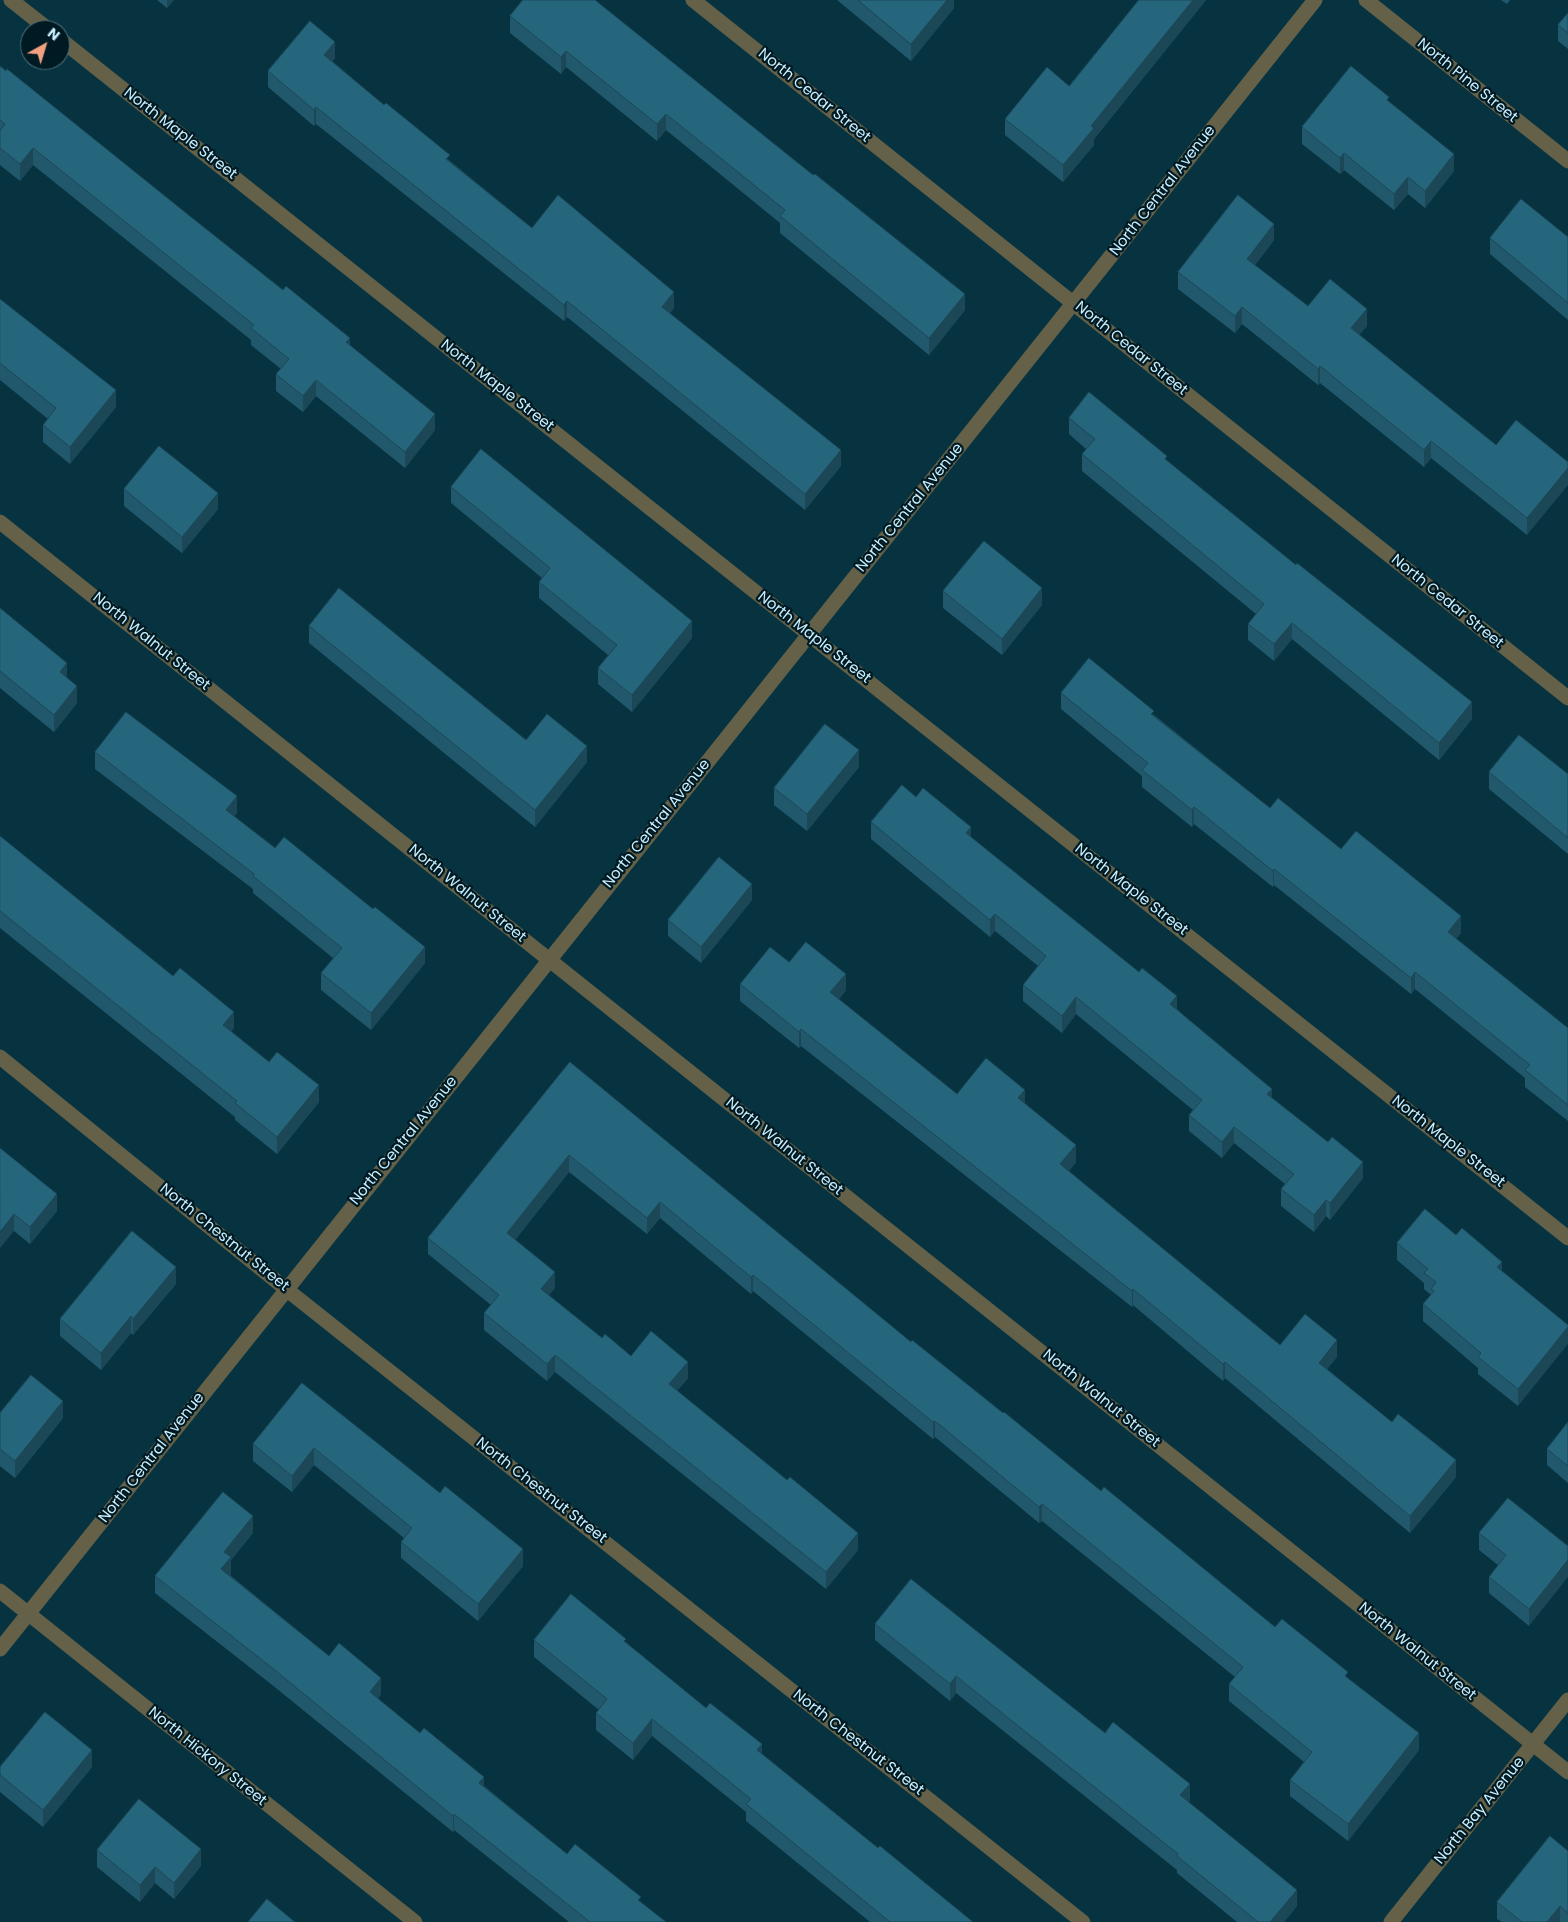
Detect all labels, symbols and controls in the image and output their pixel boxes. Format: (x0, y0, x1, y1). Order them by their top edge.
north arrow (20, 20, 70, 70)
text: N (43, 23, 64, 45)
street label: North Pine Street (1413, 35, 1521, 127)
street label: North Cedar Street (754, 45, 874, 147)
street label: North Maple Street (120, 84, 240, 184)
street label: North Central Avenue (1107, 122, 1219, 260)
street label: North Cedar Street (1071, 298, 1191, 400)
street label: North Maple Street (437, 336, 557, 436)
street label: North Central Avenue (853, 440, 967, 576)
street label: North Cedar Street (1387, 551, 1507, 653)
street label: North Maple Street (754, 588, 874, 688)
street label: North Walnut Street (89, 589, 213, 695)
street label: North Central Avenue (600, 756, 714, 892)
street label: North Maple Street (1071, 840, 1191, 940)
street label: North Walnut Street (405, 841, 529, 947)
street label: North Central Avenue (347, 1073, 461, 1209)
street label: North Maple Street (1388, 1092, 1508, 1192)
street label: North Walnut Street (722, 1094, 846, 1200)
street label: North Chestnut Street (156, 1180, 292, 1296)
street label: North Walnut Street (1039, 1346, 1163, 1452)
street label: North Central Avenue (96, 1389, 208, 1527)
street label: North Chestnut Street (472, 1434, 610, 1548)
street label: North Walnut Street (1355, 1599, 1479, 1705)
street label: North Chestnut Street (789, 1686, 927, 1800)
street label: North Hickory Street (144, 1704, 270, 1810)
street label: North Bay Avenue (1431, 1754, 1529, 1868)

